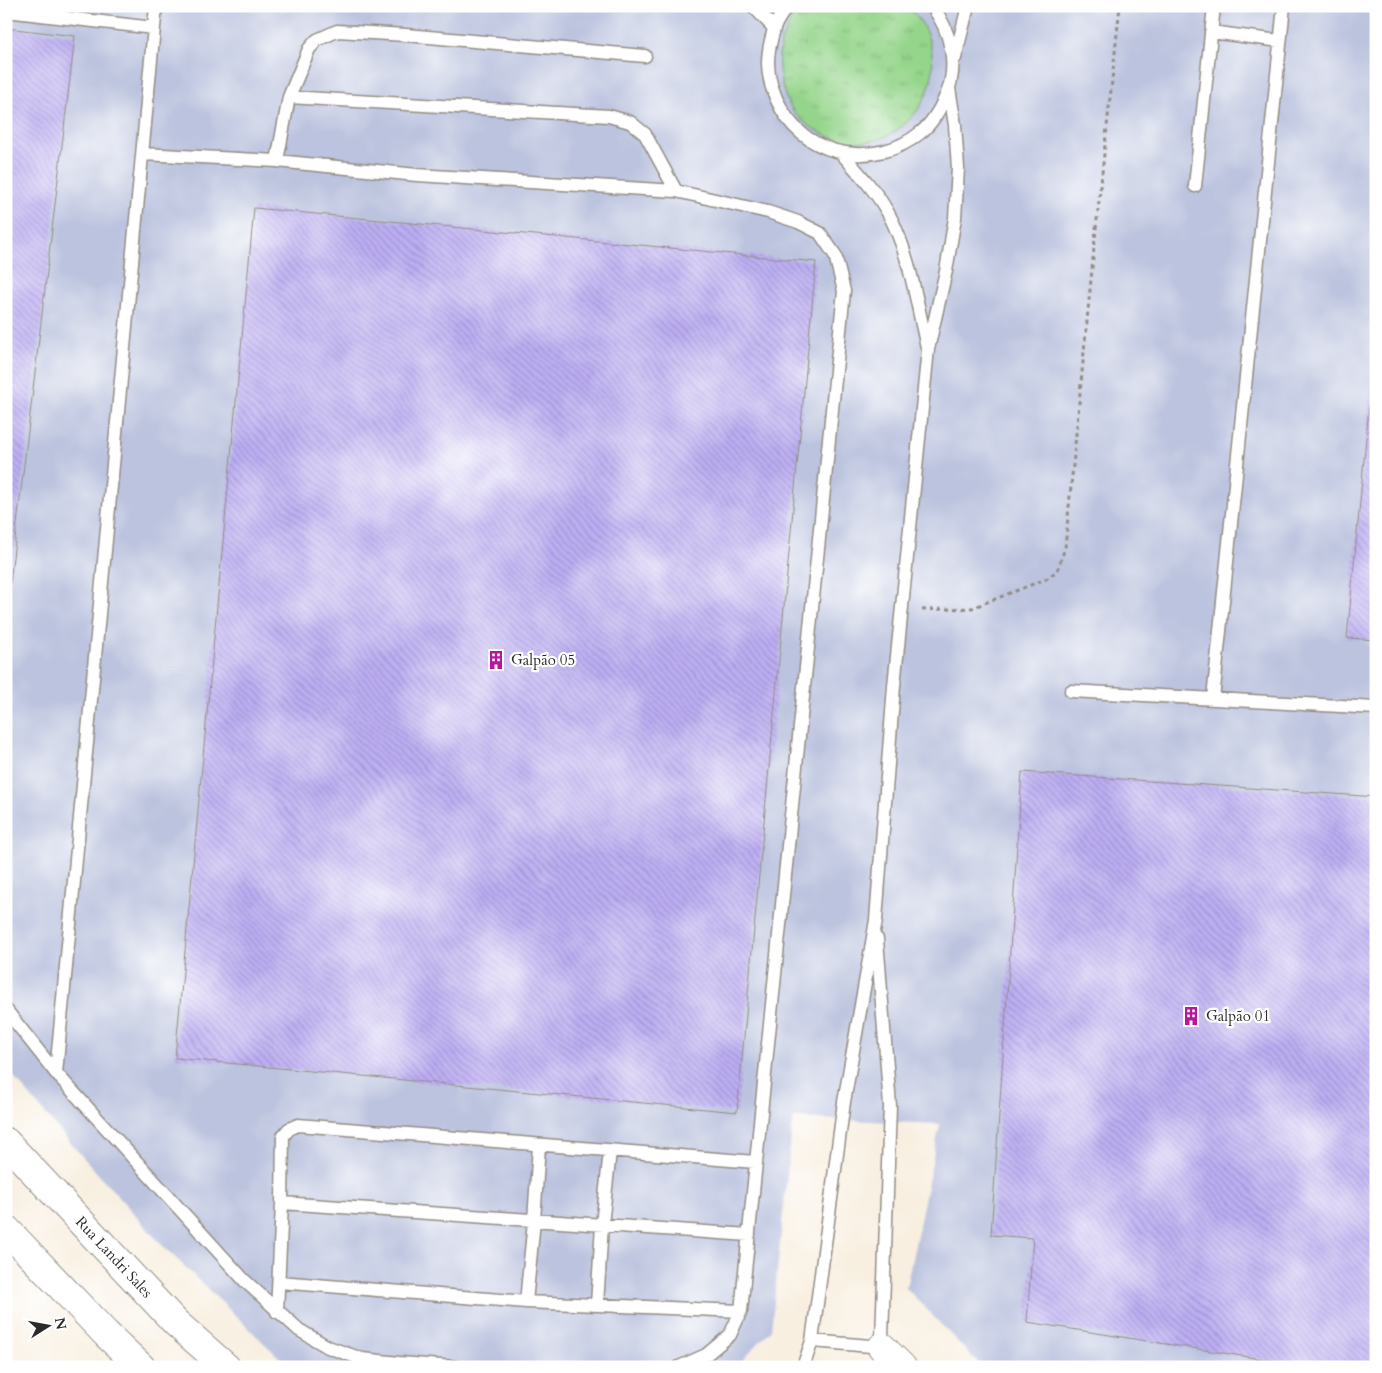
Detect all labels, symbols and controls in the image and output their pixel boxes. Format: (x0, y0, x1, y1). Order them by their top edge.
building icon: Galpão 05 (485, 649, 507, 671)
place label: Galpão 05 (511, 650, 575, 670)
building icon: Galpão 01 (1180, 1005, 1202, 1027)
place label: Galpão 01 (1206, 1006, 1270, 1026)
street label: Rua Landri Sales (71, 1212, 157, 1302)
north arrow (22, 1300, 72, 1350)
text: N (50, 1316, 71, 1331)

